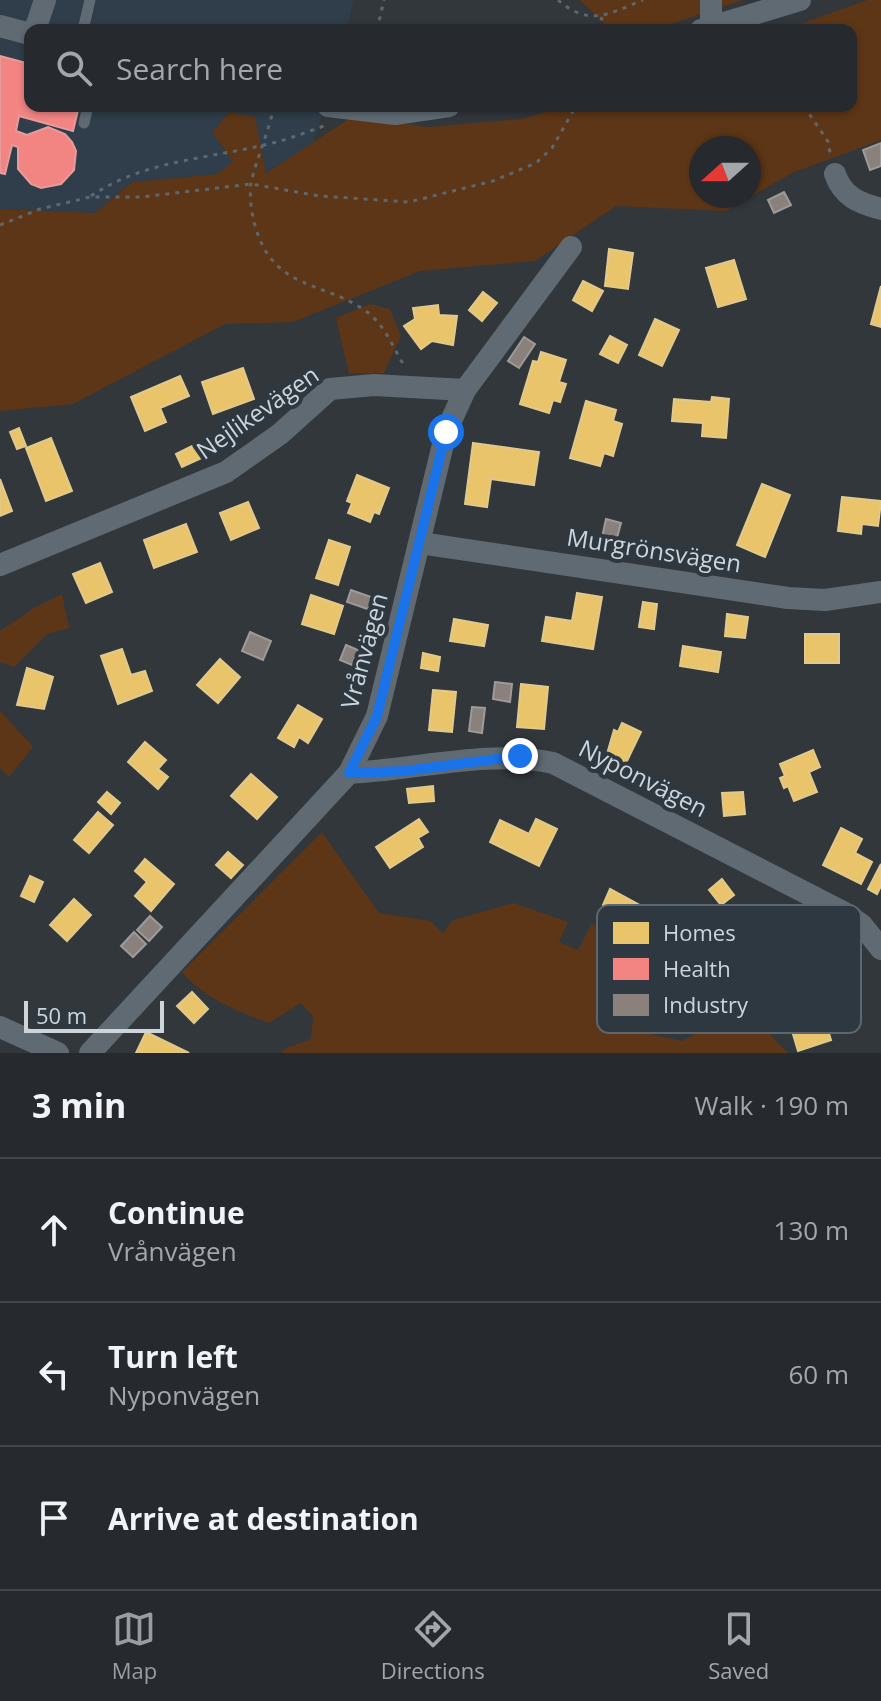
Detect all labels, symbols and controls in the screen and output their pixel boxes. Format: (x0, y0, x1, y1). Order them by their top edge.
search box (24, 24, 857, 112)
icon: search (52, 46, 96, 90)
text: Search here (116, 48, 283, 89)
north arrow (689, 136, 761, 208)
street label: Nejlikevägen (189, 357, 325, 466)
route start (428, 414, 464, 450)
street label: Murgrönsvägen (565, 519, 744, 580)
street label: Vrånvägen (332, 589, 395, 712)
street label: Nyponvägen (574, 731, 714, 824)
route end (502, 738, 538, 774)
legend (597, 905, 861, 1033)
text: Homes (663, 917, 736, 947)
text: Health (663, 953, 731, 983)
text: Industry (663, 989, 749, 1019)
scale bar (24, 997, 164, 1033)
text: 50 m (36, 1000, 87, 1030)
text: 3 min (32, 1082, 126, 1128)
text: Walk · 190 m (695, 1087, 849, 1123)
text: Continue (108, 1192, 245, 1233)
icon: ahead (32, 1208, 76, 1252)
text: 130 m (774, 1212, 849, 1248)
text: Vrånvägen (108, 1233, 237, 1269)
text: Turn left (108, 1336, 238, 1377)
icon: left (32, 1352, 76, 1396)
text: 60 m (788, 1356, 849, 1392)
text: Nyponvägen (108, 1377, 260, 1413)
icon: arrive (32, 1496, 76, 1540)
text: Arrive at destination (108, 1498, 419, 1539)
tab: Map (112, 1607, 157, 1685)
tab: Directions (381, 1607, 485, 1685)
tab: Saved (708, 1607, 769, 1685)

